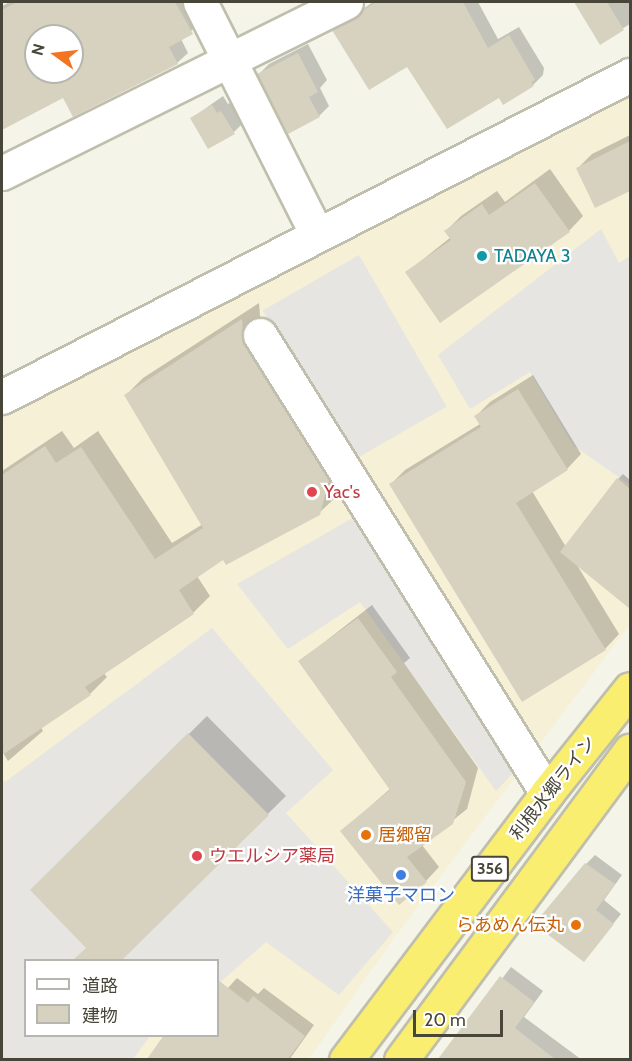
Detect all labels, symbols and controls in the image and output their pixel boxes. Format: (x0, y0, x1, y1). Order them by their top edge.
north arrow (24, 24, 84, 84)
text: N (27, 42, 49, 58)
place label: TADAYA 3 (494, 245, 570, 267)
marker: TADAYA 3 (475, 249, 489, 263)
place label: Yac's (324, 481, 360, 503)
marker: Yac's (305, 485, 319, 499)
street label: 利根水郷ライン (506, 732, 600, 844)
place label: 居郷留 (378, 824, 432, 846)
marker: 居郷留 (359, 828, 373, 842)
place label: ウエルシア薬局 (209, 845, 335, 867)
marker: ウエルシア薬局 (190, 849, 204, 863)
road number: 356 (470, 856, 510, 882)
marker: 洋菓子マロン (394, 868, 408, 882)
place label: 洋菓子マロン (347, 884, 455, 906)
place label: らあめん伝丸 (456, 914, 564, 936)
marker: らあめん伝丸 (569, 918, 583, 932)
legend (24, 959, 219, 1037)
text: 道路 (82, 975, 118, 997)
scale bar (416, 998, 506, 1036)
text: 建物 (82, 1005, 118, 1027)
text: 20 m (424, 1009, 466, 1031)

